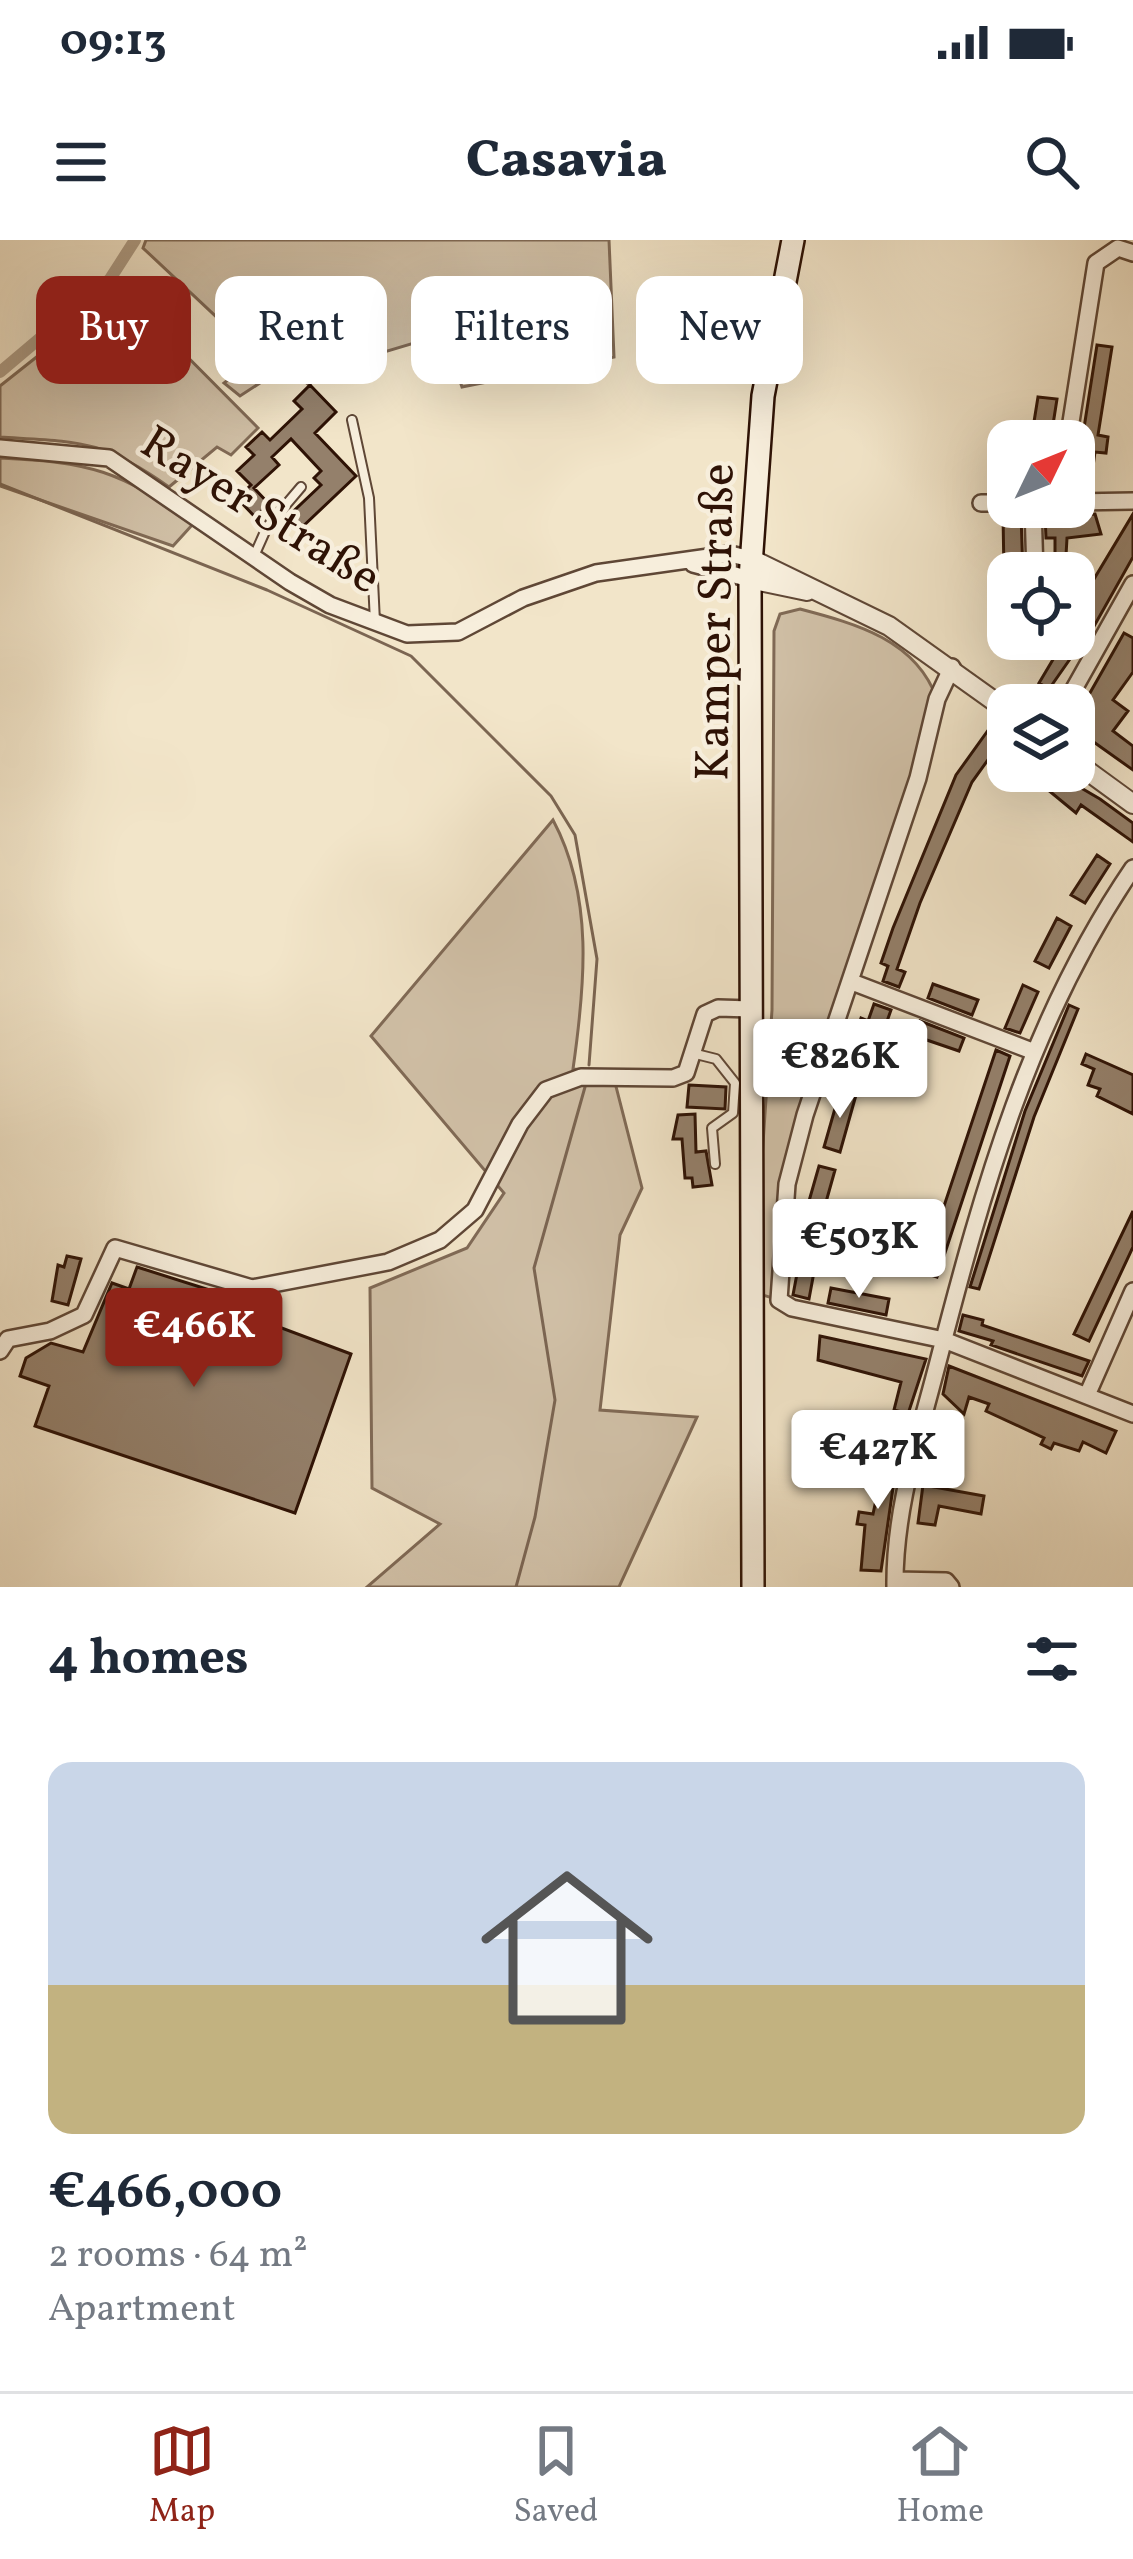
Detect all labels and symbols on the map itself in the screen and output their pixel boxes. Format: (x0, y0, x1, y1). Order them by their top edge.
street label: Rayer Straße (126, 411, 393, 612)
north arrow (987, 420, 1095, 528)
street label: Kamper Straße (681, 463, 754, 781)
pin: €826K (756, 1019, 924, 1121)
pin: €503K (775, 1199, 943, 1301)
pin: €466K (110, 1288, 278, 1390)
pin: €427K (794, 1410, 962, 1512)

